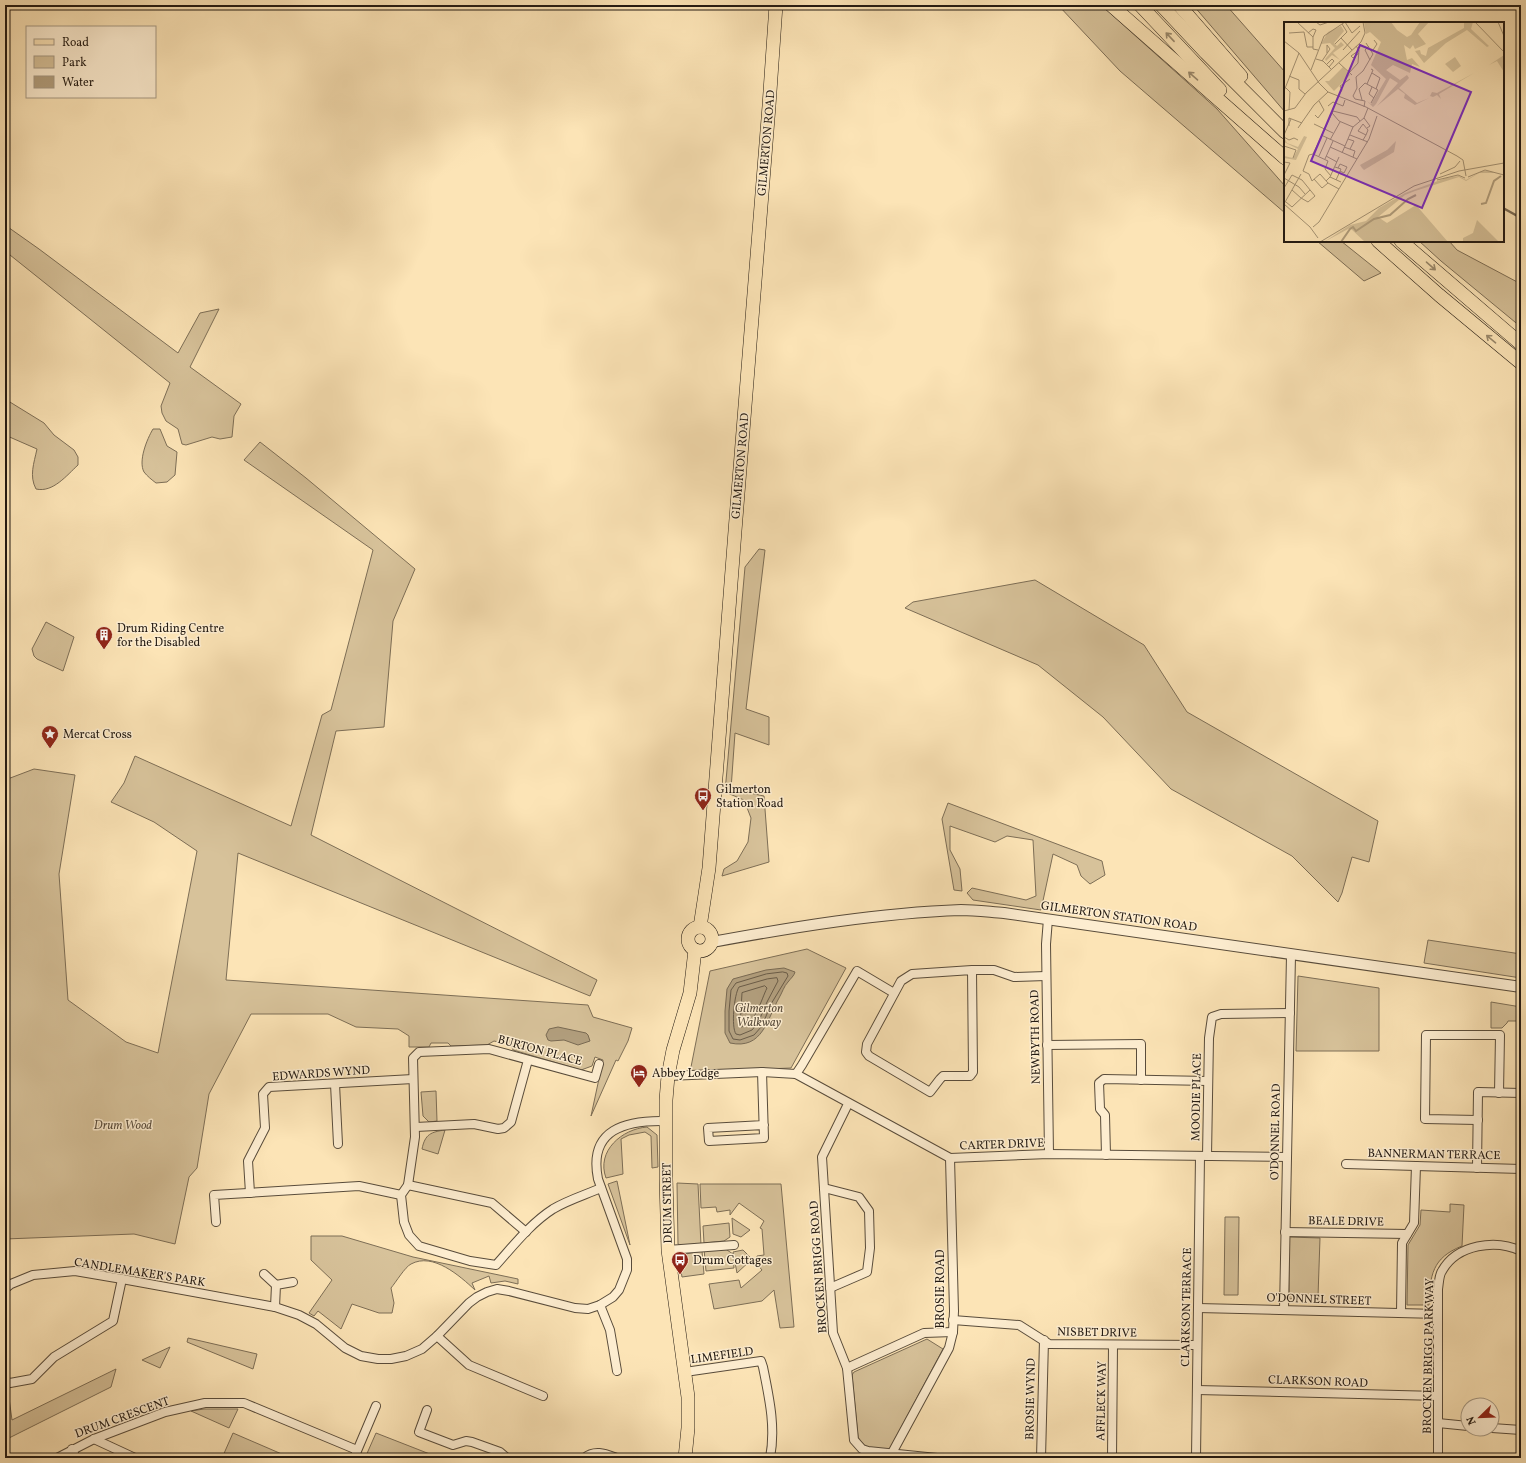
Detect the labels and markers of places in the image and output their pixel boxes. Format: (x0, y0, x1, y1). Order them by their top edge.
place label: Drum Riding Centre for the Disabled (117, 621, 224, 651)
building icon: Drum Riding Centre for the Disabled (94, 625, 114, 650)
place icon: Mercat Cross (40, 724, 60, 749)
place label: Mercat Cross (63, 727, 132, 743)
place label: Gilmerton Station Road (716, 782, 784, 812)
bus stop icon: Gilmerton Station Road (693, 786, 713, 811)
hotel icon: Abbey Lodge (629, 1063, 649, 1088)
place label: Abbey Lodge (652, 1066, 720, 1082)
bus stop icon: Drum Cottages (670, 1250, 690, 1275)
place label: Drum Cottages (693, 1253, 772, 1269)

